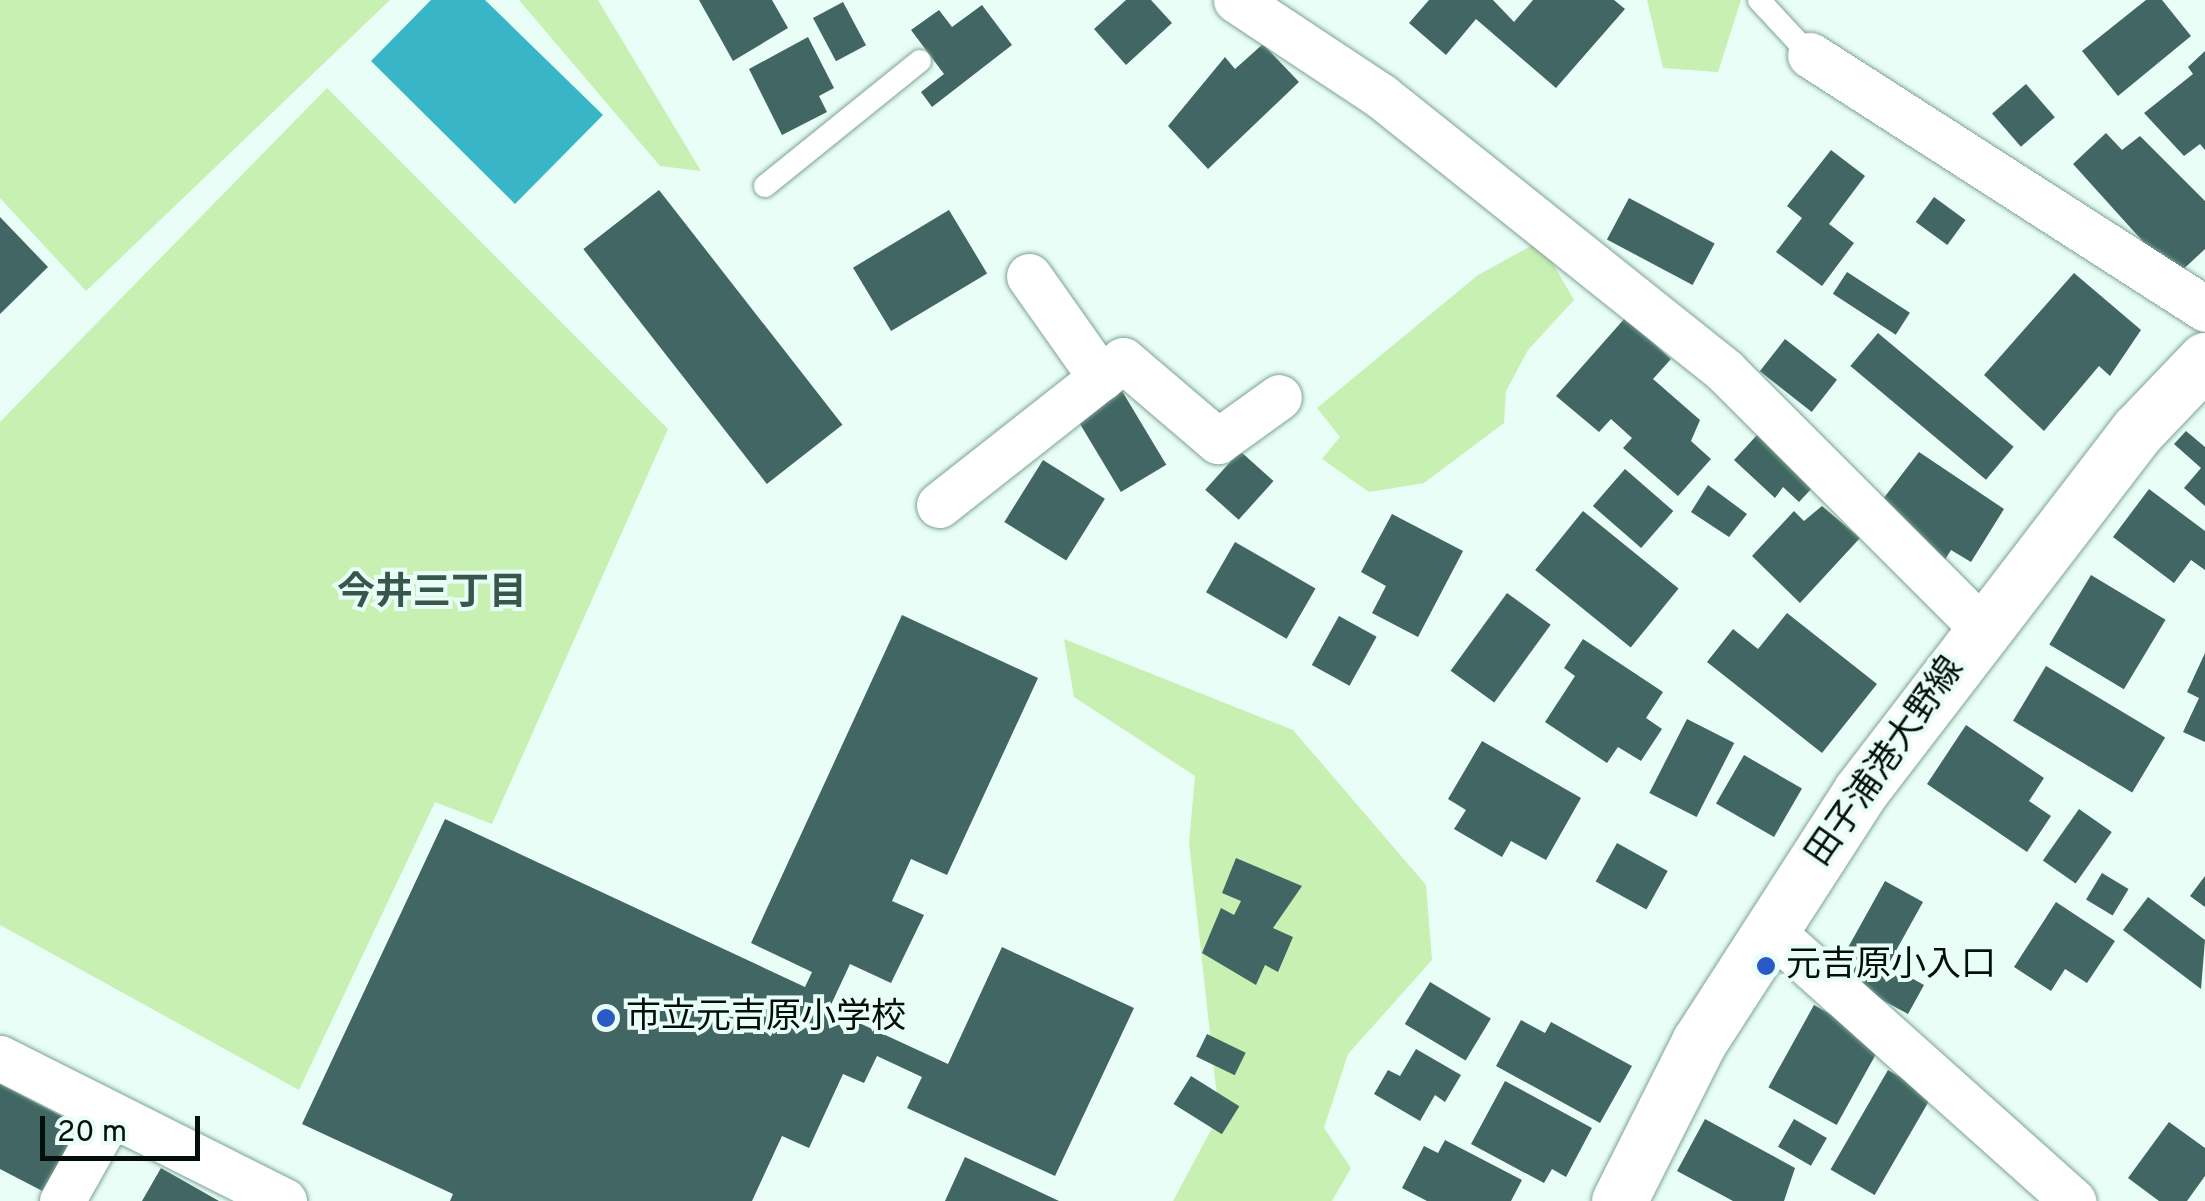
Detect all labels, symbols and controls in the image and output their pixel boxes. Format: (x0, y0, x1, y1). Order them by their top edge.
district label: 今井三丁目 (337, 572, 527, 618)
street label: 田子浦港大野線 (1799, 650, 1973, 874)
place label: 元吉原小入口 (1786, 945, 1996, 987)
marker: 元吉原小入口 (1755, 955, 1777, 977)
place label: 市立元吉原小学校 (626, 997, 906, 1039)
marker: 市立元吉原小学校 (595, 1007, 617, 1029)
scale bar (45, 1096, 205, 1158)
text: 20 m (57, 1115, 127, 1152)

